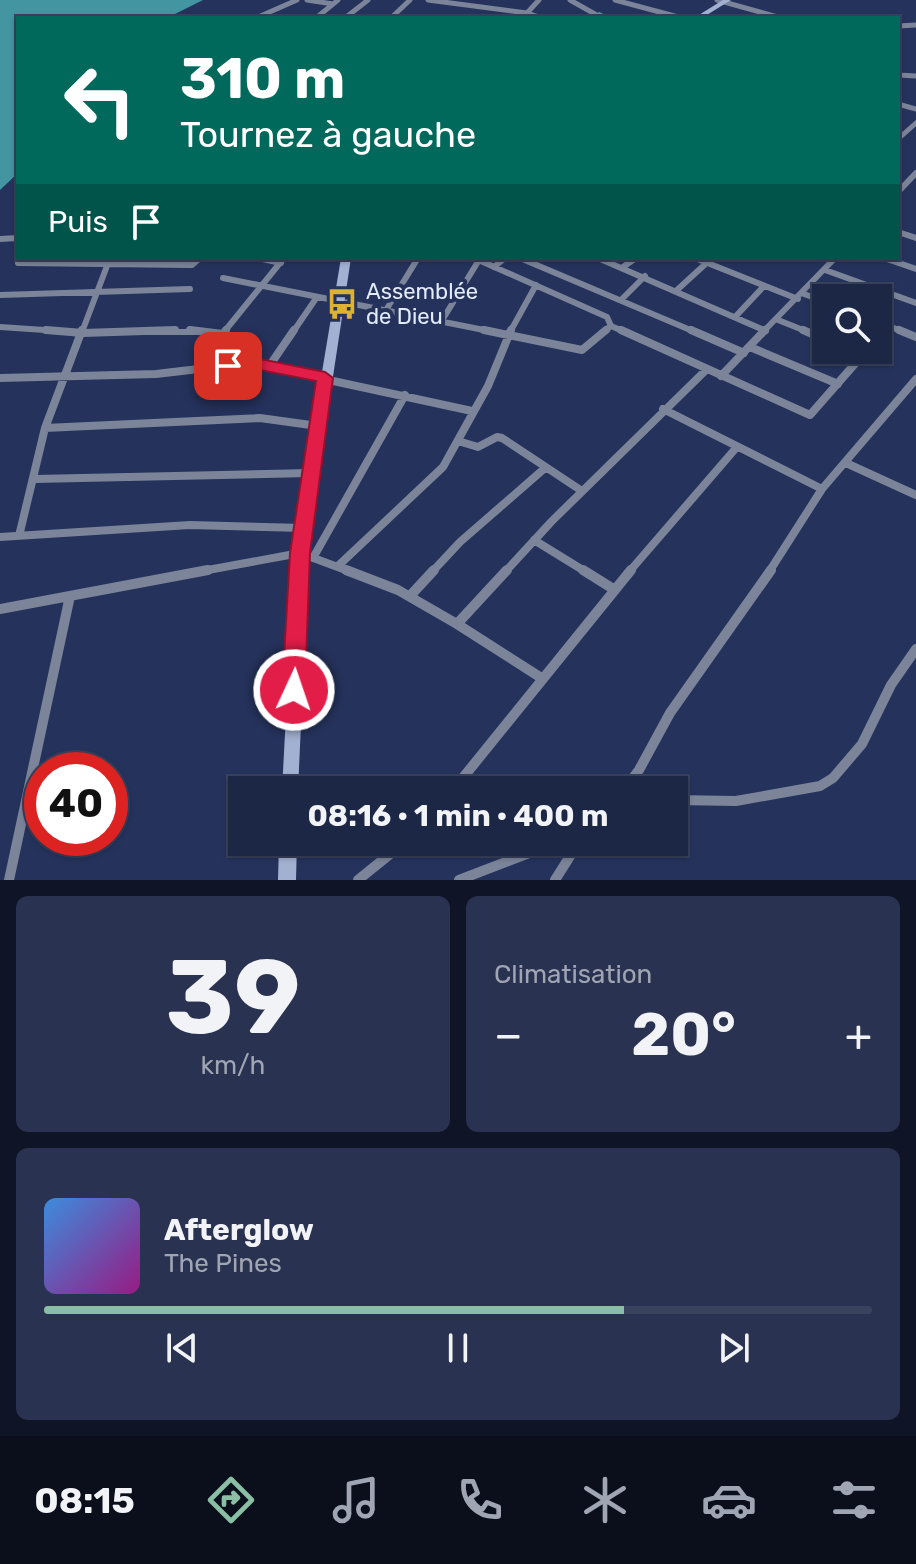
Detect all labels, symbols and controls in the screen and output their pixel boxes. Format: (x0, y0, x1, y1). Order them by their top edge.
text: 310 m (180, 46, 345, 112)
icon: left (48, 48, 152, 152)
text: Tournez à gauche (180, 113, 476, 156)
icon: arrive (124, 200, 168, 244)
text: Puis (48, 204, 108, 240)
place label: Assemblée de Dieu (366, 278, 478, 330)
map controls (812, 284, 892, 364)
button: search (812, 284, 892, 364)
bus stop icon: Assemblée de Dieu (325, 287, 359, 321)
pin (194, 332, 262, 400)
icon: arrive (206, 344, 250, 388)
position arrow (252, 648, 336, 732)
speed limit sign: 40 (24, 752, 128, 856)
text: 08:16 · 1 min · 400 m (307, 798, 609, 834)
text: 39 (165, 936, 301, 1059)
text: Climatisation (494, 959, 652, 990)
text: 20° (631, 999, 736, 1070)
text: − (494, 1009, 523, 1061)
text: + (845, 1009, 872, 1061)
text: km/h (201, 1050, 265, 1081)
text: Afterglow (164, 1212, 314, 1248)
text: The Pines (164, 1248, 282, 1279)
icon: previous (160, 1326, 204, 1370)
icon: pause (436, 1326, 480, 1370)
icon: next (712, 1326, 756, 1370)
icon: directions (203, 1472, 259, 1528)
icon: music (328, 1472, 384, 1528)
icon: phone (452, 1472, 508, 1528)
icon: climate (577, 1472, 633, 1528)
icon: car (701, 1472, 757, 1528)
icon: filters (826, 1472, 882, 1528)
text: 08:15 (34, 1479, 135, 1522)

